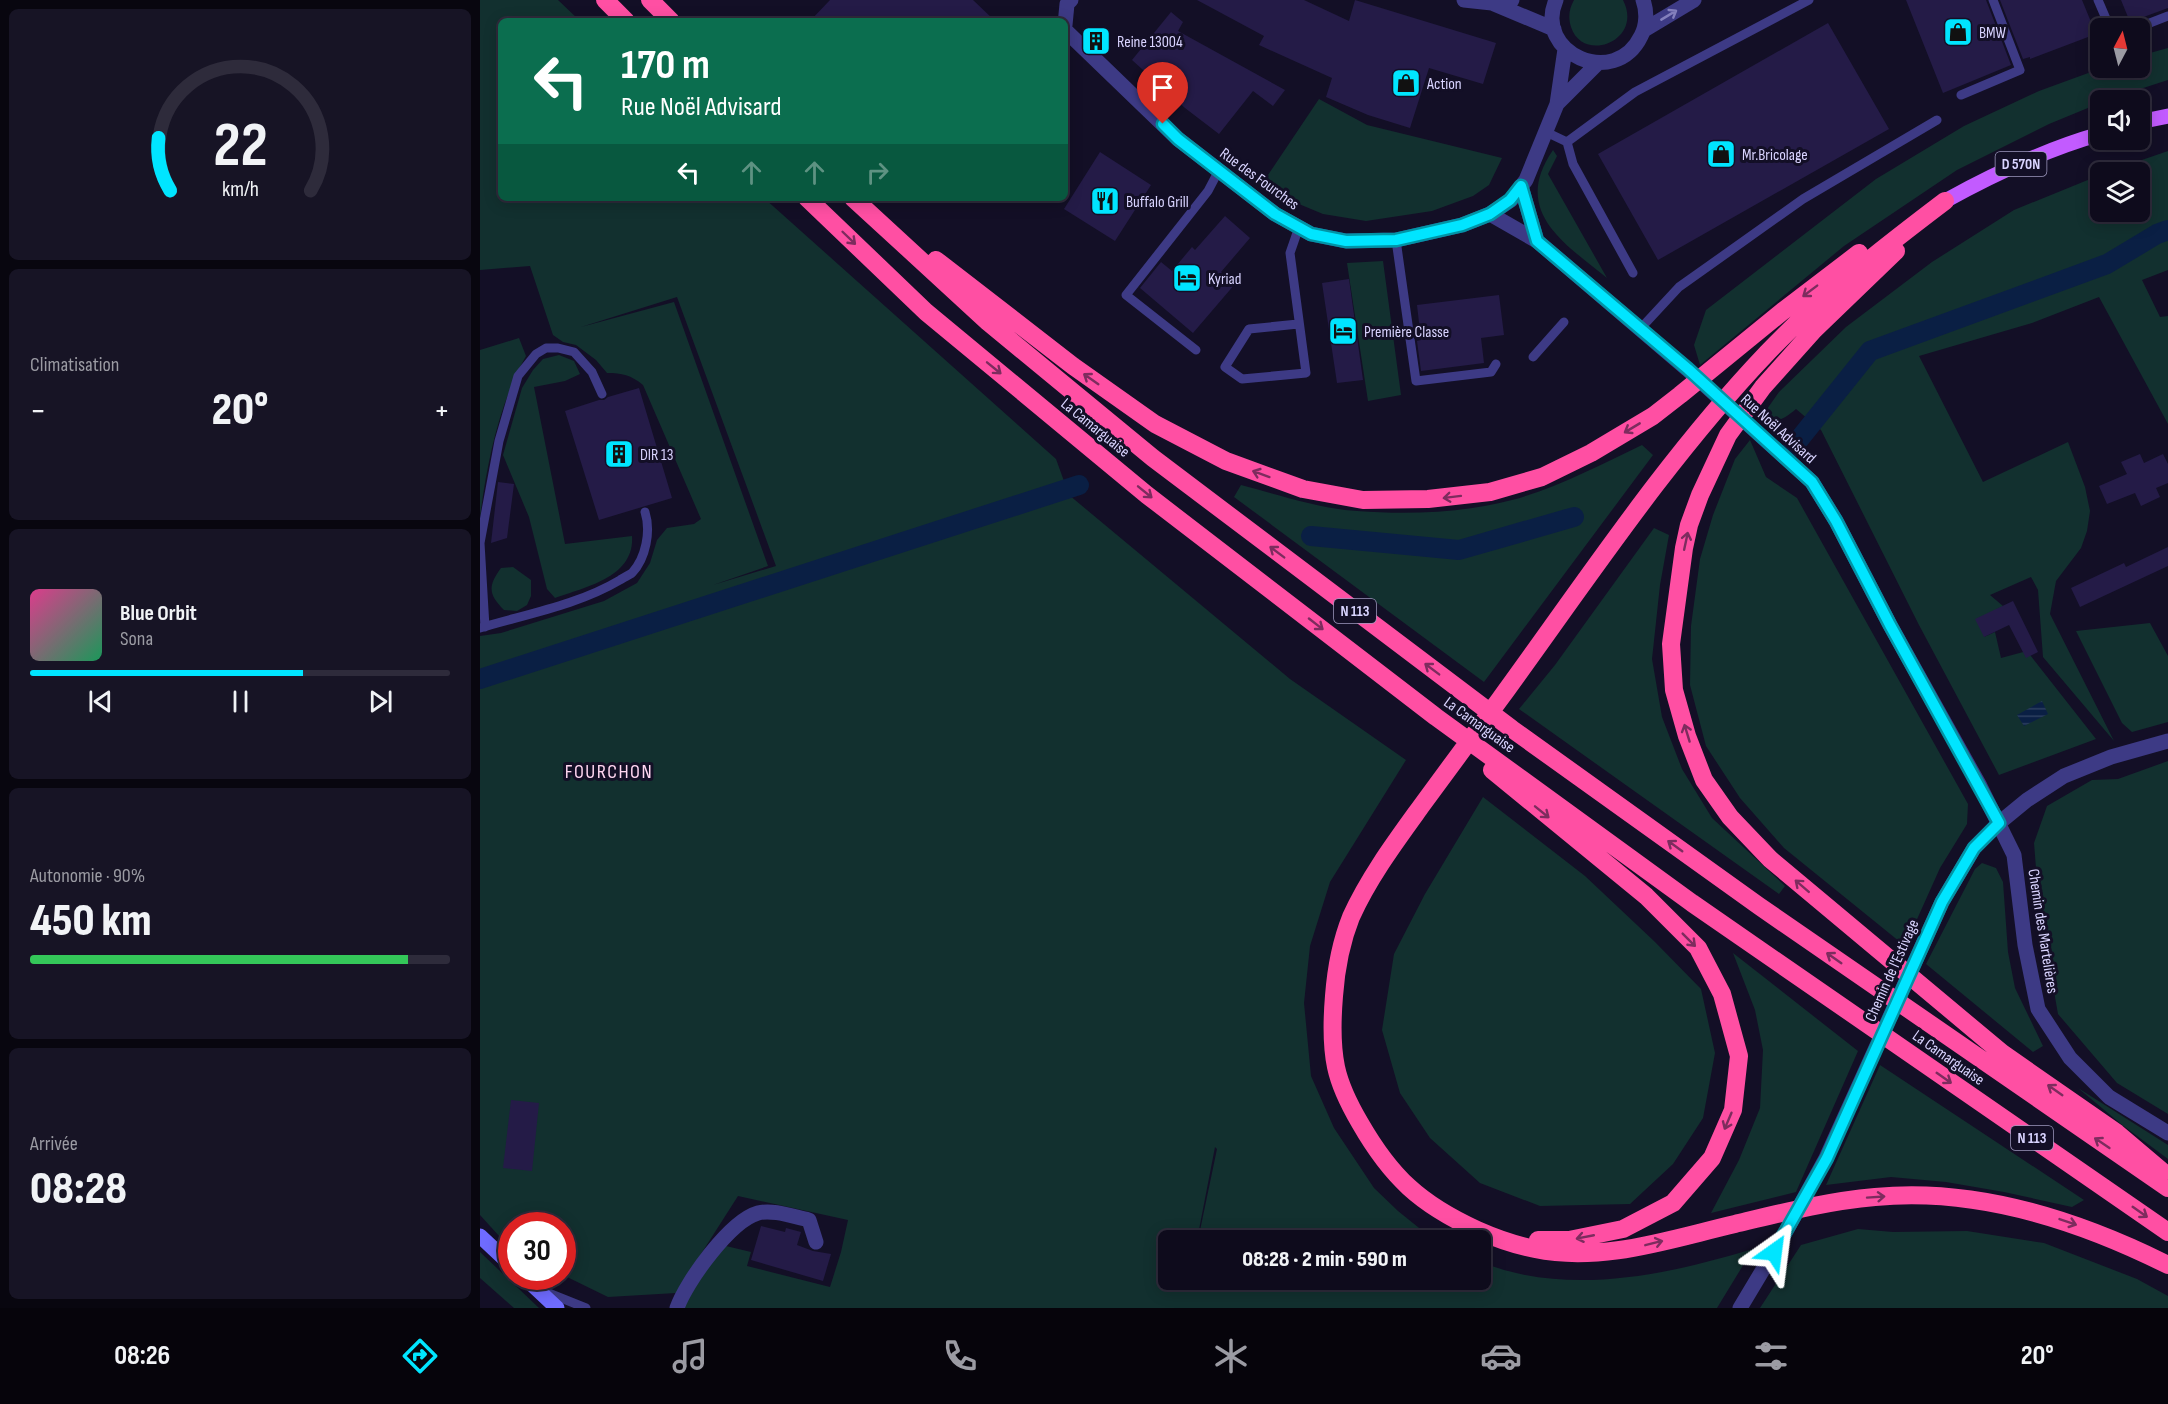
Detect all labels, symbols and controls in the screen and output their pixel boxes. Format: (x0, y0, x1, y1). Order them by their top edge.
one-way arrow (1660, 9, 1677, 21)
shop icon: BMW (1942, 16, 1974, 48)
north arrow (2090, 18, 2150, 78)
map controls (2090, 18, 2150, 222)
place label: BMW (1979, 24, 2007, 43)
building icon: Reine 13004 (1080, 25, 1112, 57)
place label: Reine 13004 (1117, 33, 1183, 52)
text: 170 m (621, 40, 710, 91)
icon: left (522, 42, 600, 120)
pin (1137, 62, 1188, 124)
shop icon: Action (1390, 67, 1422, 99)
icon: arrive (1146, 71, 1179, 104)
place label: Action (1426, 75, 1462, 94)
button: sound (2090, 90, 2150, 150)
text: Rue Noël Advisard (621, 91, 782, 123)
text: 22 (213, 110, 267, 185)
shop icon: Mr.Bricolage (1705, 138, 1737, 170)
street label: Rue des Fourches (1216, 144, 1303, 214)
place label: Mr.Bricolage (1742, 146, 1808, 165)
road number: D 570N (1996, 152, 2046, 176)
icon: left (672, 156, 705, 189)
icon: ahead (735, 156, 768, 189)
icon: ahead (798, 156, 831, 189)
icon: right (861, 156, 894, 189)
button: layers (2090, 162, 2150, 222)
text: km/h (221, 178, 259, 203)
restaurant icon: Buffalo Grill (1089, 185, 1121, 217)
place label: Buffalo Grill (1126, 193, 1189, 212)
one-way arrow (841, 231, 856, 246)
hotel icon: Kyriad (1171, 262, 1203, 294)
place label: Kyriad (1208, 270, 1241, 289)
one-way arrow (1802, 285, 1818, 297)
hotel icon: Première Classe (1327, 315, 1359, 347)
place label: Première Classe (1364, 323, 1449, 342)
text: Climatisation (30, 353, 119, 377)
one-way arrow (986, 362, 1002, 375)
one-way arrow (1083, 373, 1100, 385)
text: 20° (212, 383, 268, 438)
street label: Rue Noël Advisard (1736, 390, 1820, 468)
text: − (30, 391, 46, 431)
text: + (434, 391, 450, 431)
street label: La Camarguaise (1057, 395, 1133, 462)
one-way arrow (1624, 423, 1641, 435)
building icon: DIR 13 (603, 438, 635, 470)
place label: DIR 13 (640, 446, 673, 465)
one-way arrow (1252, 467, 1271, 478)
one-way arrow (1136, 486, 1152, 499)
one-way arrow (1442, 491, 1462, 502)
one-way arrow (1681, 532, 1692, 552)
one-way arrow (1269, 545, 1285, 558)
road number: N 113 (1334, 599, 1376, 623)
text: Blue Orbit (120, 600, 197, 627)
one-way arrow (1307, 618, 1323, 631)
text: Sona (120, 627, 153, 651)
one-way arrow (1425, 663, 1441, 676)
icon: previous (84, 685, 117, 718)
icon: pause (224, 685, 257, 718)
icon: next (364, 685, 397, 718)
street label: La Camarguaise (1440, 693, 1518, 757)
one-way arrow (1681, 724, 1692, 743)
district label: FOURCHON (565, 760, 653, 784)
one-way arrow (1534, 805, 1549, 819)
one-way arrow (1667, 840, 1683, 852)
text: Autonomie · 90% (30, 864, 145, 888)
street label: Chemin des Martelières (2023, 868, 2062, 995)
one-way arrow (1795, 879, 1810, 893)
text: 450 km (30, 894, 152, 949)
street label: Chemin de l'Estivage (1861, 917, 1923, 1025)
one-way arrow (1682, 932, 1696, 947)
one-way arrow (1827, 952, 1843, 964)
street label: La Camarguaise (1909, 1027, 1988, 1090)
one-way arrow (1936, 1072, 1952, 1084)
one-way arrow (2047, 1084, 2063, 1096)
one-way arrow (1722, 1112, 1733, 1130)
road number: N 113 (2011, 1126, 2053, 1150)
text: Arrivée (30, 1132, 78, 1156)
one-way arrow (2095, 1137, 2111, 1149)
text: 08:28 (30, 1162, 127, 1217)
one-way arrow (1866, 1191, 1886, 1202)
one-way arrow (2131, 1206, 2147, 1218)
speed limit sign: 30 (498, 1212, 576, 1290)
one-way arrow (2059, 1218, 2077, 1229)
position arrow (1742, 1220, 1806, 1284)
one-way arrow (1576, 1232, 1595, 1243)
one-way arrow (1644, 1237, 1663, 1249)
text: 08:28 · 2 min · 590 m (1242, 1246, 1407, 1273)
icon: directions (399, 1335, 441, 1377)
icon: music (669, 1335, 711, 1377)
icon: phone (939, 1335, 981, 1377)
icon: climate (1210, 1335, 1252, 1377)
icon: car (1480, 1335, 1522, 1377)
icon: filters (1750, 1335, 1792, 1377)
text: 08:26 (114, 1340, 170, 1372)
text: 20° (2021, 1340, 2054, 1372)

